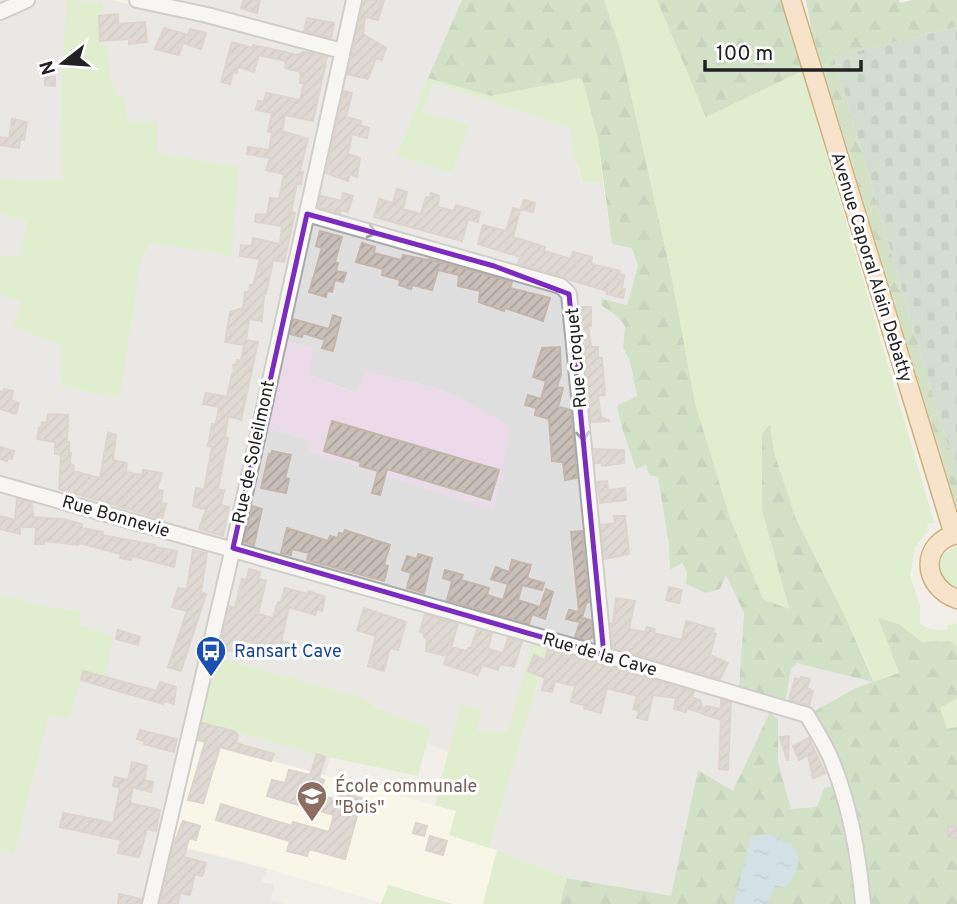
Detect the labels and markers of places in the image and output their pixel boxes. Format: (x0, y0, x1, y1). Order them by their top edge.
bus stop icon: Ransart Cave (194, 634, 228, 678)
place label: Ransart Cave (234, 641, 342, 664)
place label: École communale "Bois" (335, 774, 477, 820)
school or university icon: École communale "Bois" (295, 779, 329, 823)

